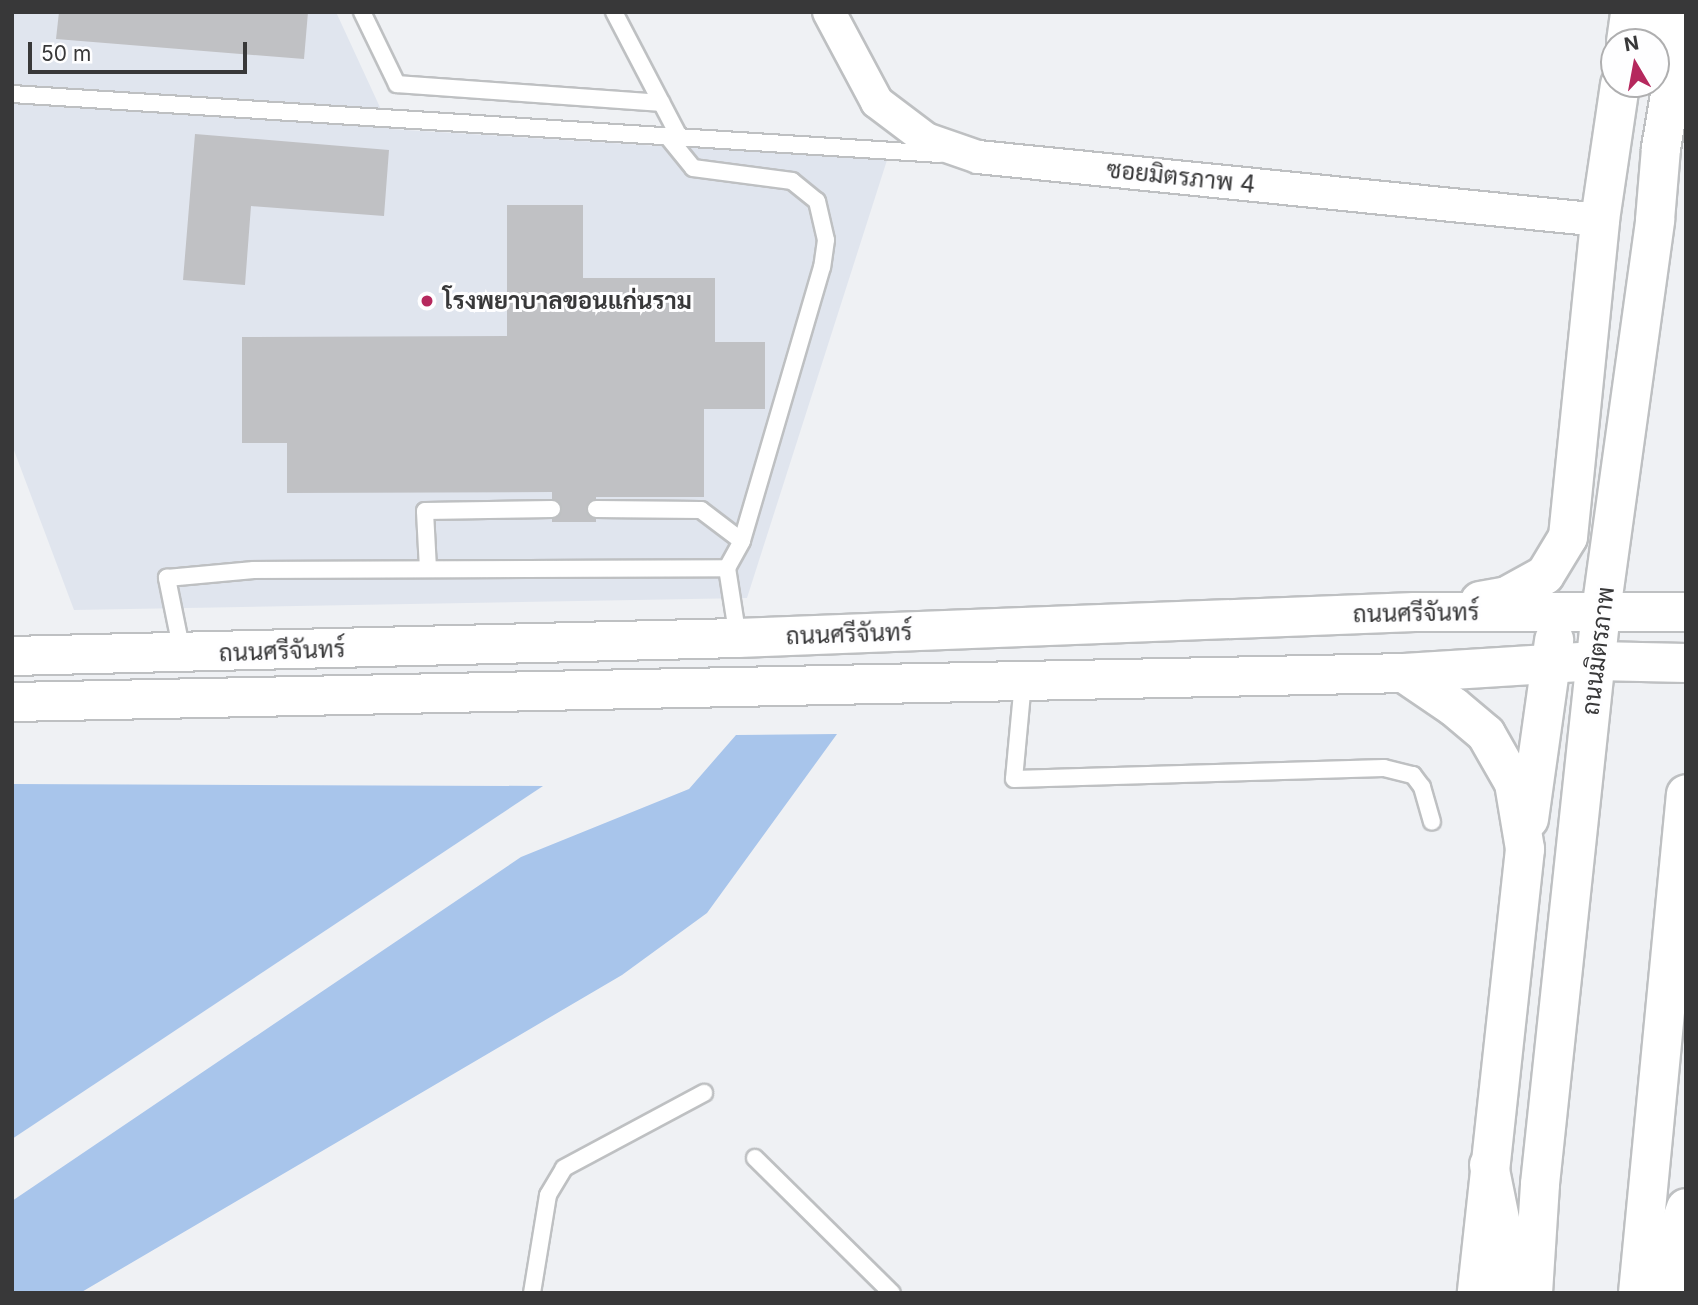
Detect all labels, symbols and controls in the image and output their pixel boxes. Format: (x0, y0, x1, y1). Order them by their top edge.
scale bar (32, 28, 250, 72)
north arrow (1600, 28, 1670, 98)
text: N (1622, 31, 1641, 56)
text: 50 m (41, 41, 91, 66)
street label: ซอยมิตรภาพ 4 (1105, 155, 1257, 199)
place label: โรงพยาบาลขอนแก่นราม (443, 287, 692, 315)
marker: โรงพยาบาลขอนแก่นราม (417, 291, 437, 311)
street label: ถนนมิตรภาพ (1576, 585, 1620, 717)
street label: ถนนศรีจันทร์ (1352, 597, 1480, 629)
street label: ถนนศรีจันทร์ (785, 617, 913, 651)
street label: ถนนศรีจันทร์ (218, 634, 346, 668)

